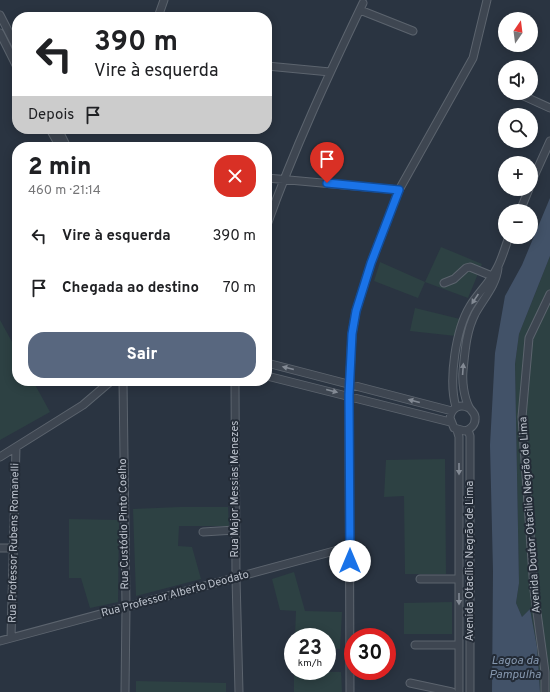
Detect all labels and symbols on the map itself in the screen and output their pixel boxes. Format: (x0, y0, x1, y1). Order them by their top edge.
north arrow (498, 12, 538, 52)
pin (310, 142, 344, 183)
one-way arrow (471, 294, 479, 304)
one-way arrow (460, 363, 467, 375)
one-way arrow (282, 365, 294, 371)
one-way arrow (326, 389, 338, 395)
one-way arrow (408, 398, 420, 404)
street label: Avenida Doutor Otacilio Negrão de Lima (516, 416, 544, 614)
street label: Rua Major Messias Menezes (228, 421, 242, 557)
street label: Rua Custódio Pinto Coelho (116, 458, 132, 590)
street label: Rua Professor Rubens Romanelli (6, 463, 22, 623)
one-way arrow (456, 463, 462, 476)
street label: Avenida Otacílio Negrão de Lima (463, 481, 477, 641)
position arrow (329, 540, 371, 582)
street label: Rua Professor Alberto Deodato (100, 568, 250, 620)
one-way arrow (456, 593, 462, 606)
speed limit sign: 30 (344, 628, 396, 680)
water label: Lagoa da Pampulha (489, 653, 542, 683)

